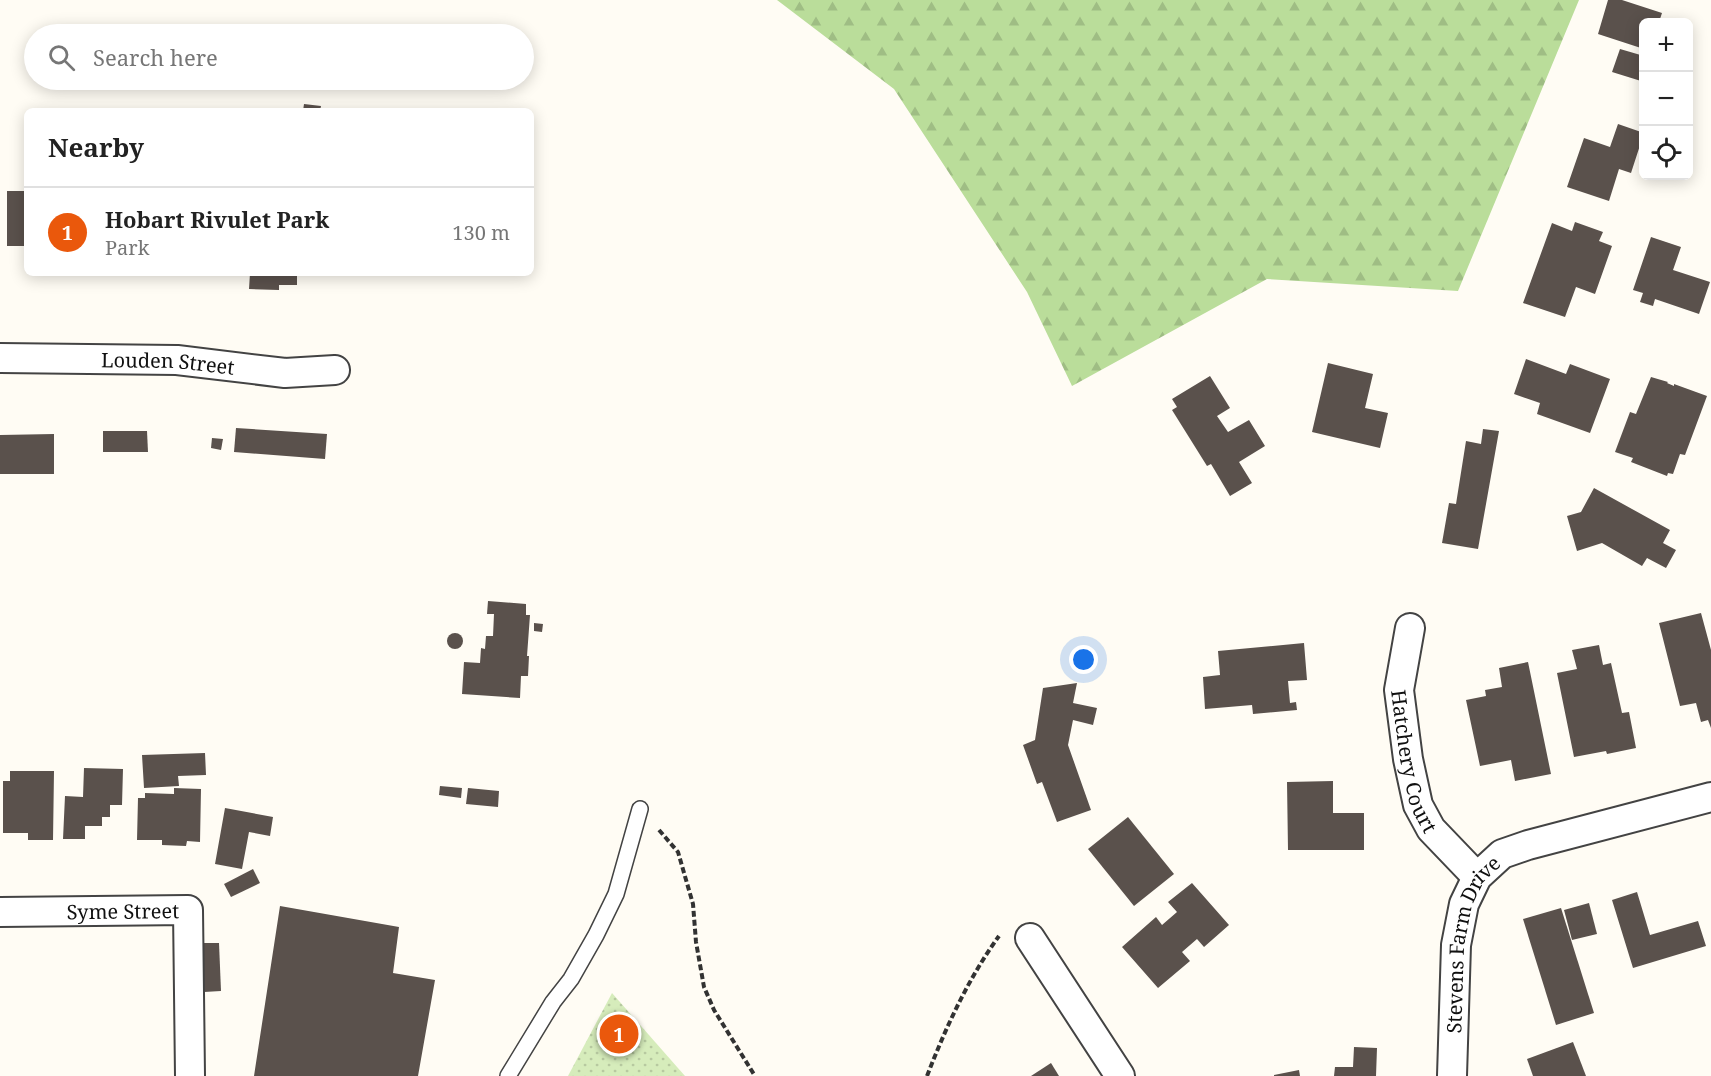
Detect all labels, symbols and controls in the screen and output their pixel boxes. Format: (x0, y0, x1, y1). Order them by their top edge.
map controls (1639, 18, 1693, 180)
button: + (1639, 18, 1693, 72)
search box (24, 24, 534, 90)
icon: search (45, 41, 78, 74)
text: Search here (93, 42, 218, 72)
button: − (1639, 72, 1693, 126)
button: locate (1639, 126, 1693, 180)
text: Nearby (48, 129, 144, 165)
text: Hobart Rivulet Park (105, 204, 329, 234)
text: 1 (62, 219, 73, 246)
text: 130 m (452, 219, 510, 246)
text: Park (105, 234, 149, 261)
street label: Louden Street (101, 346, 236, 380)
your location (1069, 645, 1098, 674)
street label: Hatchery Court (1386, 688, 1444, 837)
street label: Stevens Farm Drive (1440, 849, 1506, 1034)
street label: Syme Street (67, 897, 179, 925)
pin: 1 (600, 1012, 638, 1056)

